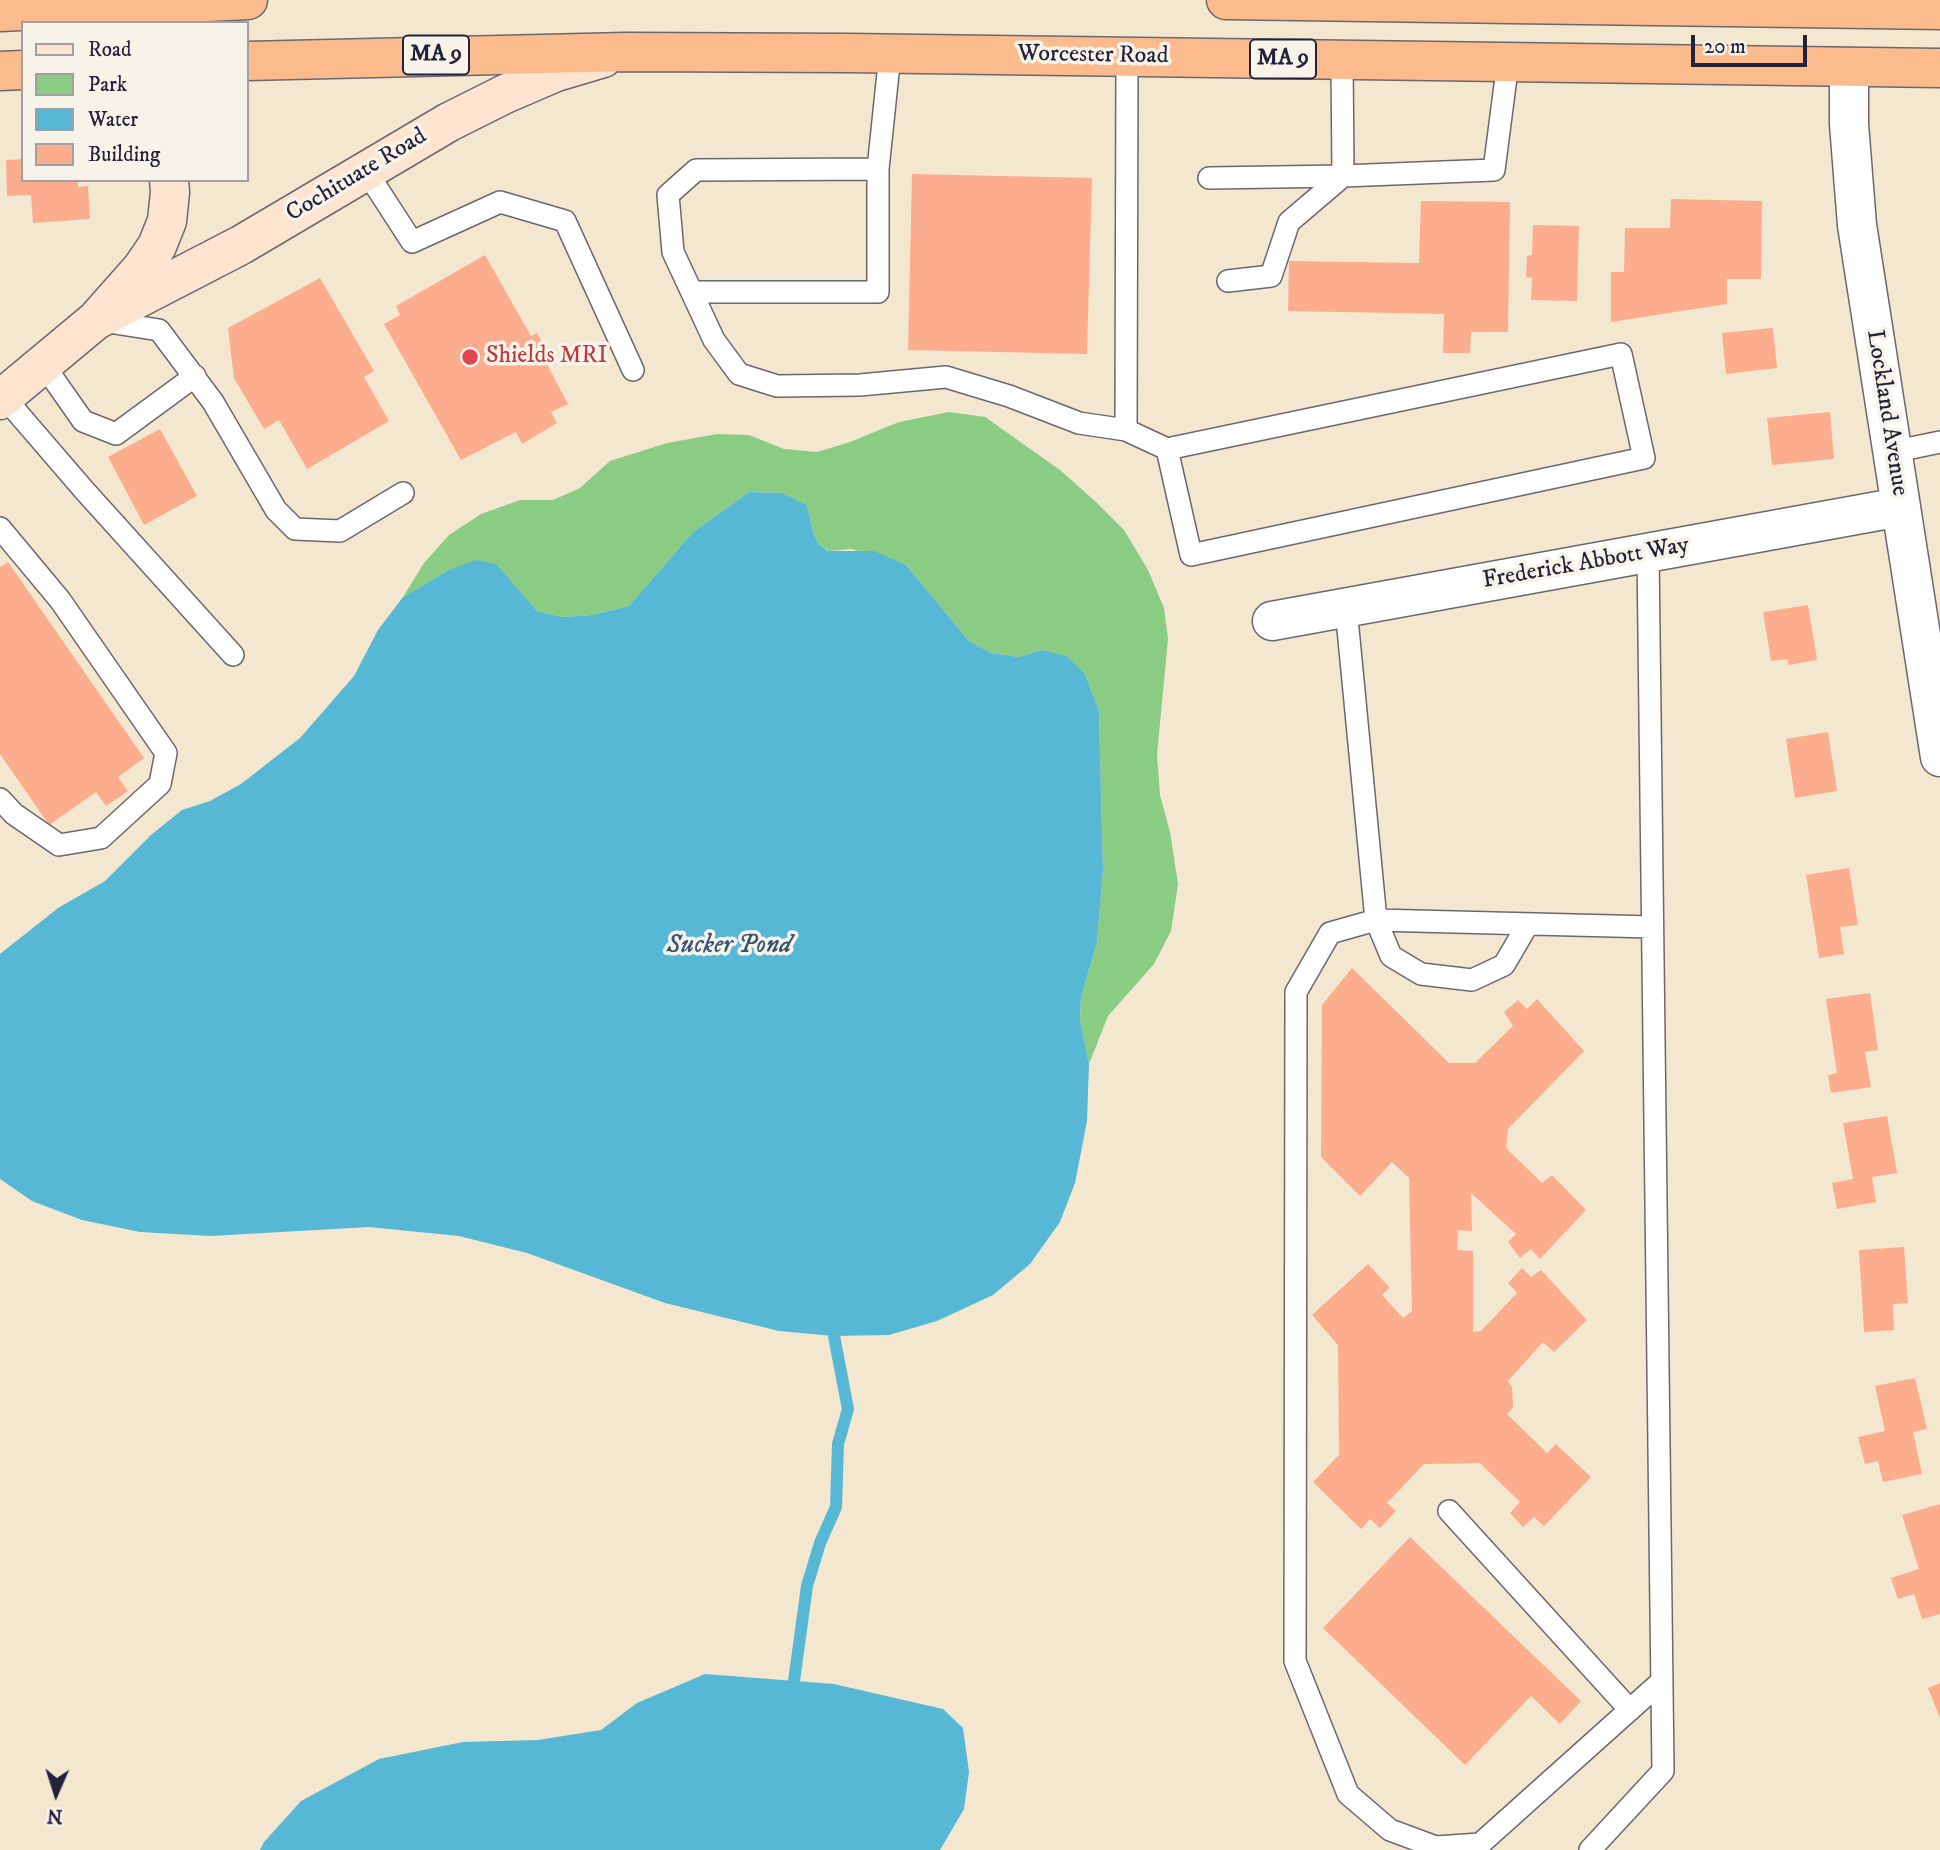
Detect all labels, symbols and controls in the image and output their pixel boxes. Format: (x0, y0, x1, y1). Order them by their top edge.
legend (21, 21, 248, 182)
scale bar (1695, 21, 1811, 65)
text: 20 m (1704, 34, 1746, 60)
road number: MA 9 (403, 36, 469, 74)
text: Road (88, 37, 132, 63)
street label: Worcester Road (1017, 40, 1169, 72)
road number: MA 9 (1250, 40, 1316, 78)
text: Park (88, 72, 127, 98)
text: Water (88, 107, 138, 133)
street label: Cochituate Road (282, 123, 432, 229)
text: Building (88, 142, 160, 168)
street label: Lockland Avenue (1859, 328, 1913, 498)
place label: Shields MRI (486, 343, 607, 371)
marker: Shields MRI (460, 347, 480, 367)
street label: Frederick Abbott Way (1481, 532, 1691, 596)
water label: Sucker Pond (667, 931, 791, 963)
north arrow (21, 1759, 91, 1829)
text: N (46, 1804, 63, 1827)

